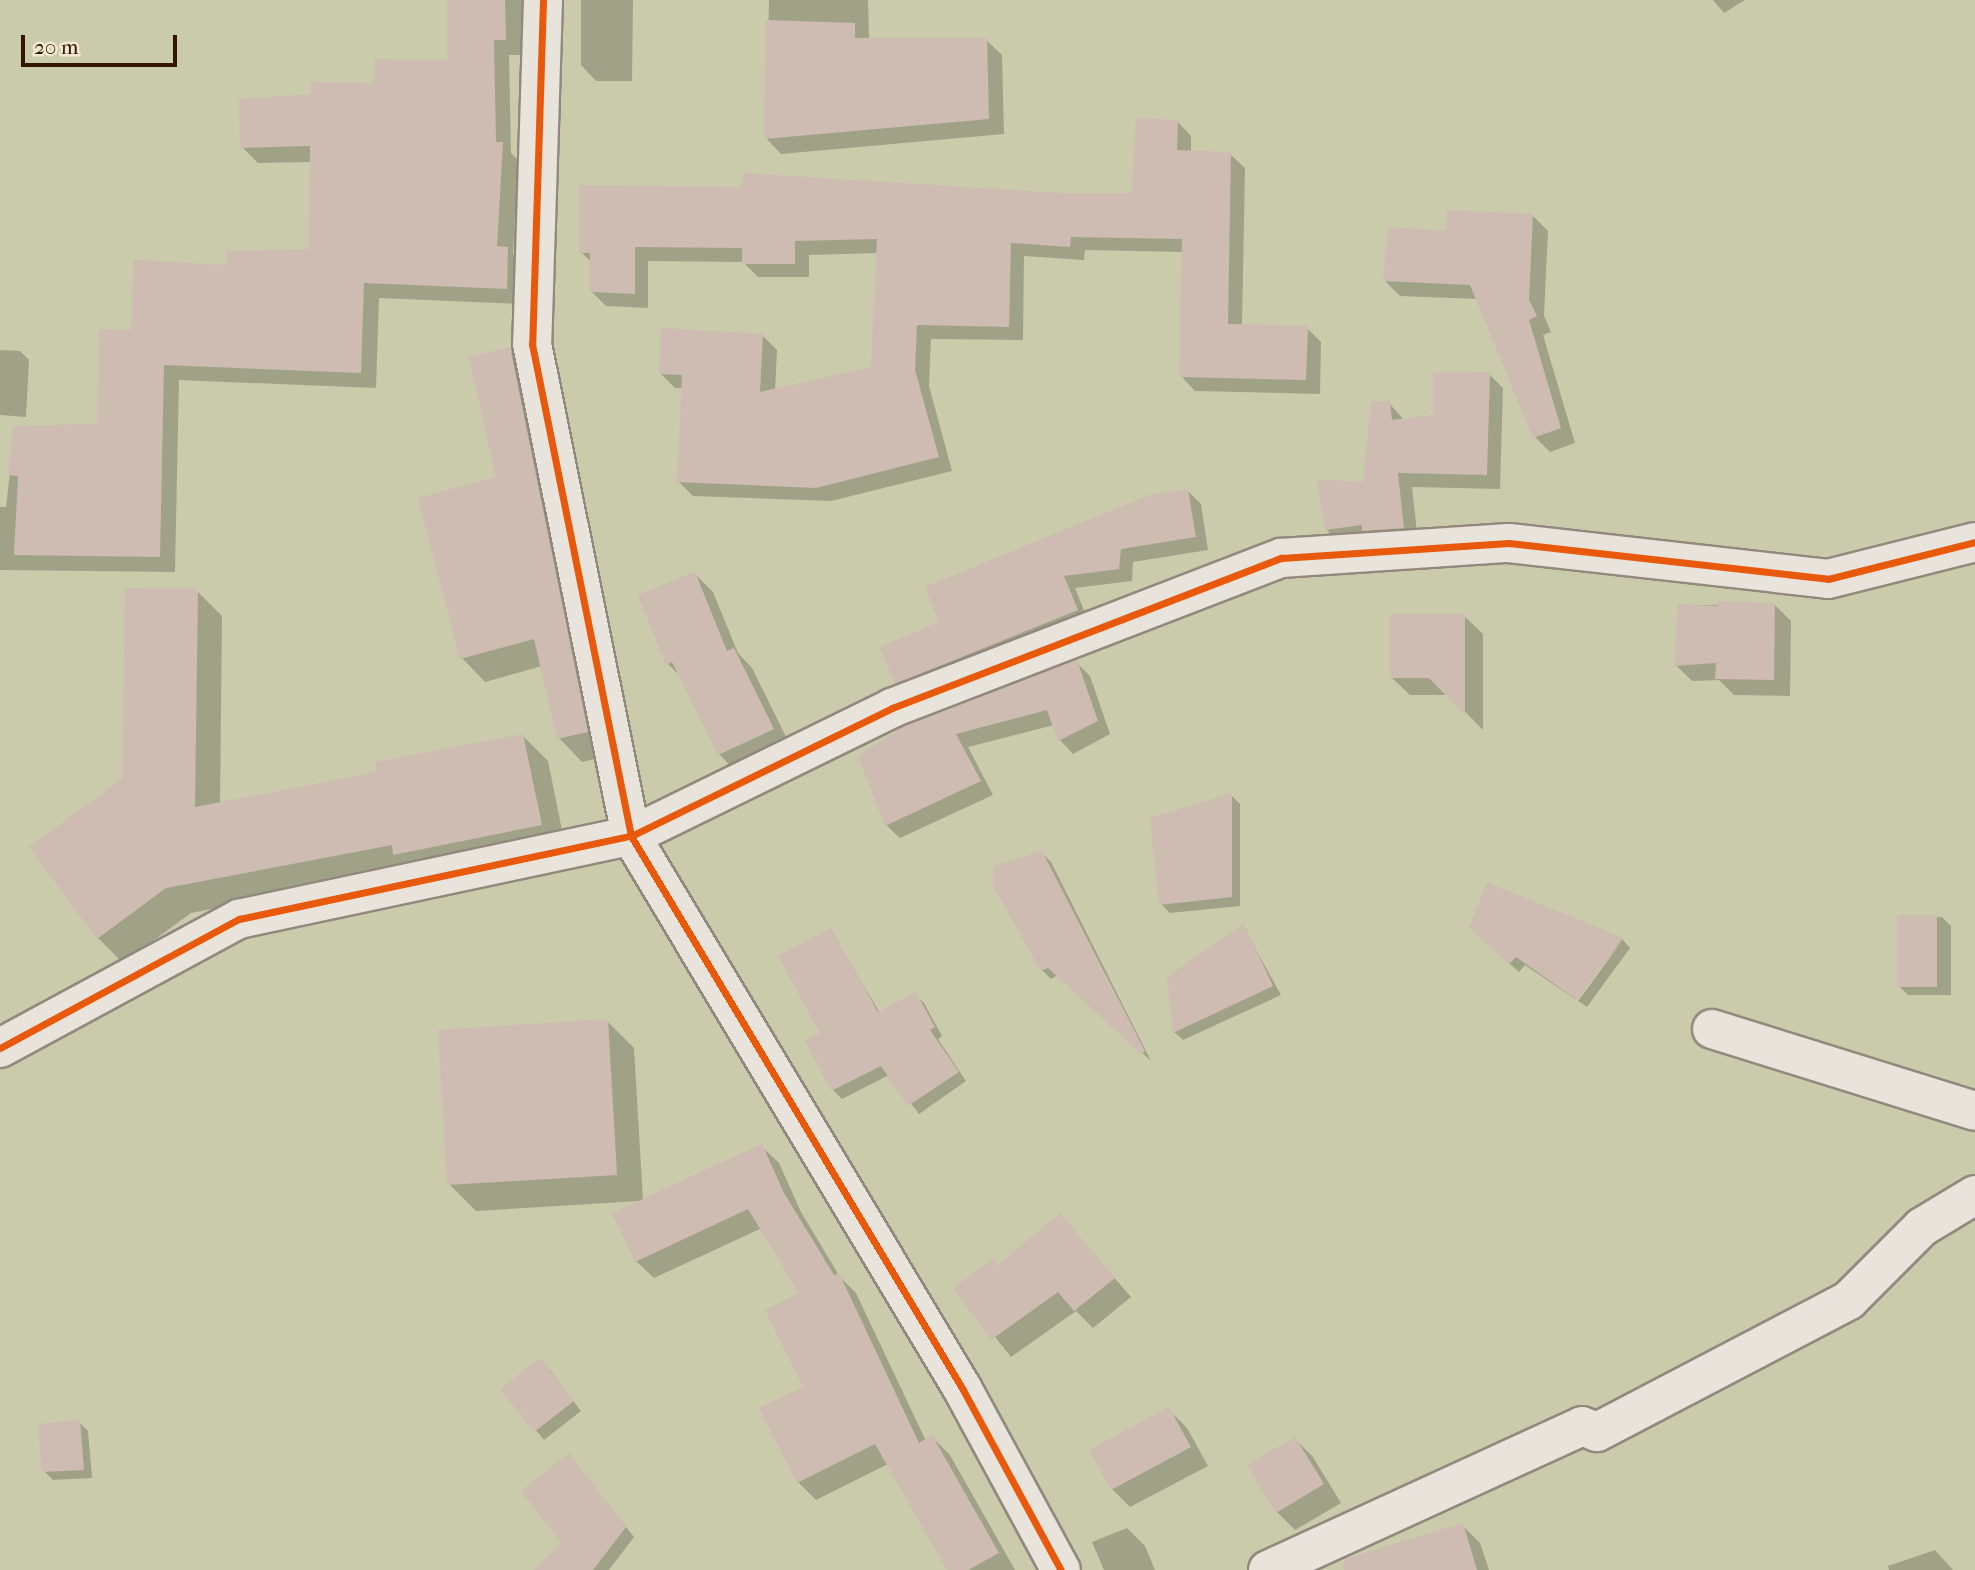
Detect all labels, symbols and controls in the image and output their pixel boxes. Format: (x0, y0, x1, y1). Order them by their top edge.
scale bar (24, 21, 180, 65)
text: 20 m (34, 35, 78, 59)

